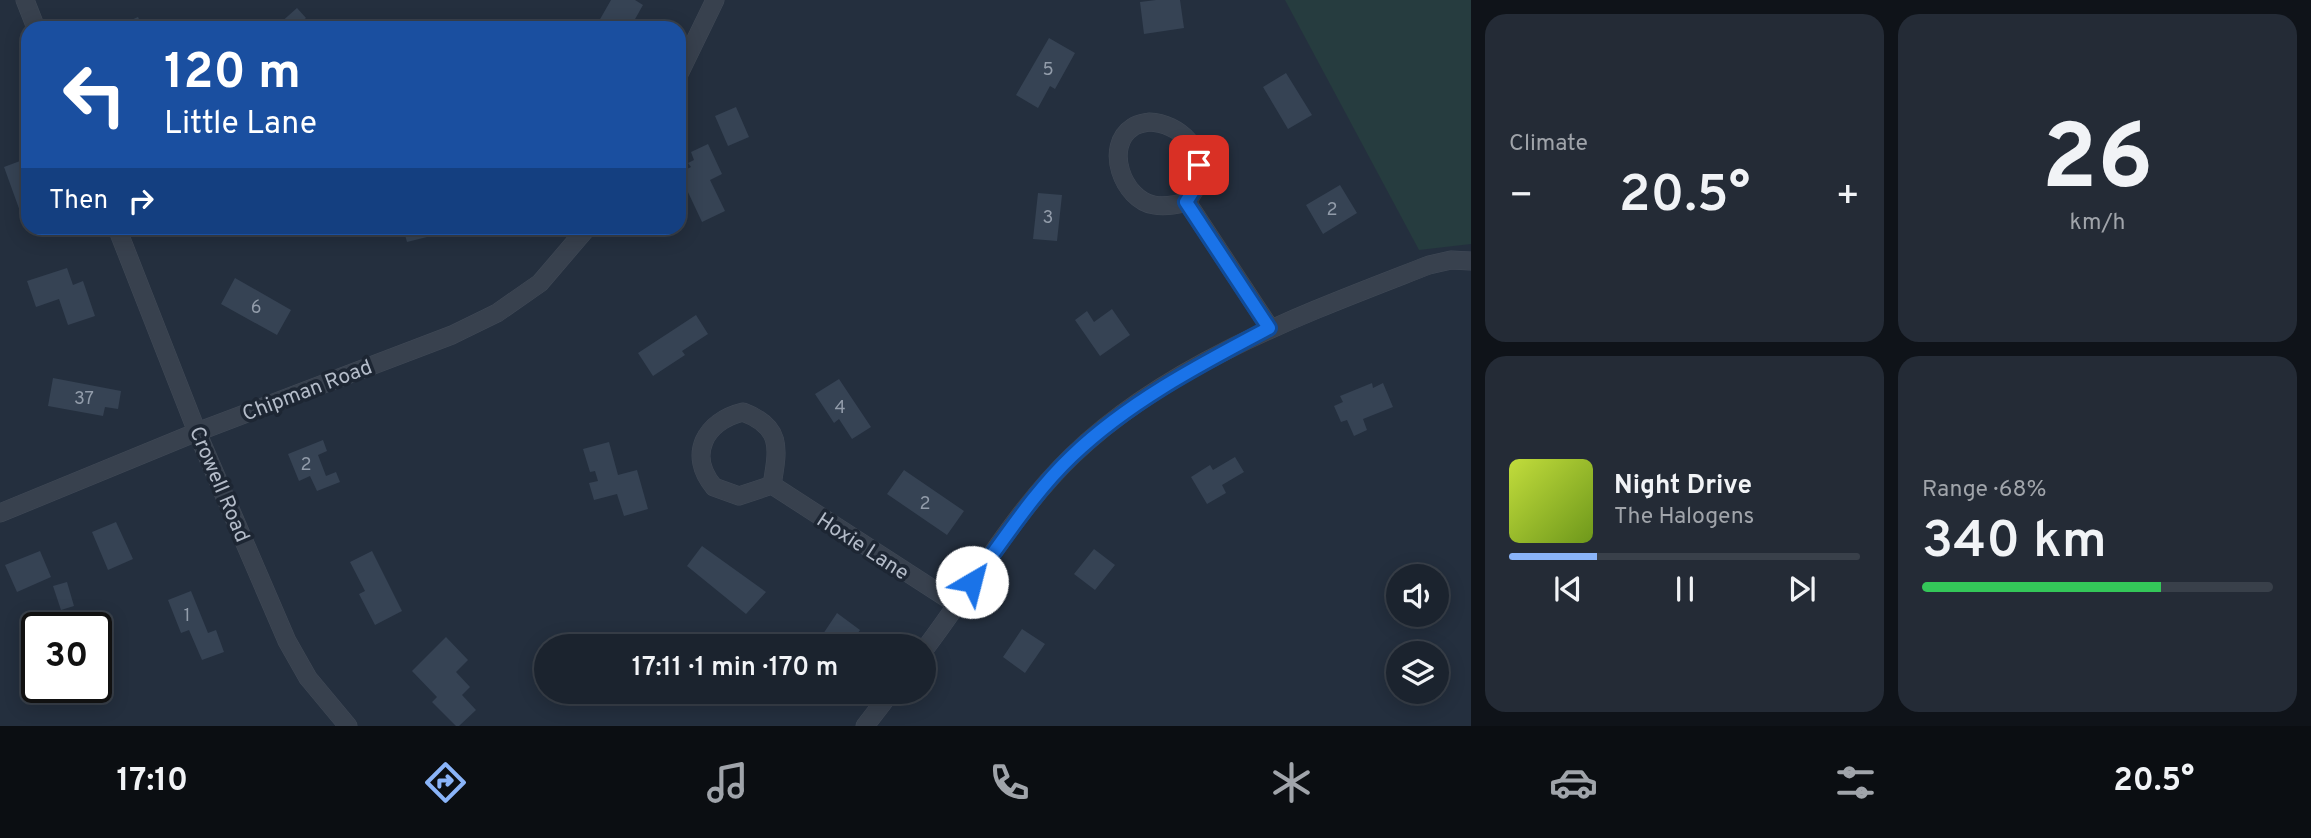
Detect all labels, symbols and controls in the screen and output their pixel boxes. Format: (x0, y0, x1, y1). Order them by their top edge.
text: 120 m (164, 44, 301, 106)
icon: left (49, 49, 140, 140)
house number: 5 (1042, 59, 1054, 82)
text: Little Lane (164, 105, 317, 145)
text: 26 (2042, 106, 2153, 221)
text: Climate (1509, 130, 1588, 159)
pin (1169, 135, 1229, 195)
icon: arrive (1180, 146, 1218, 184)
text: 20.5° (1619, 164, 1750, 230)
text: − (1509, 173, 1534, 222)
text: + (1835, 173, 1860, 222)
icon: right (122, 182, 160, 220)
text: Then (49, 185, 108, 218)
house number: 2 (1326, 199, 1338, 222)
house number: 3 (1043, 207, 1053, 230)
text: km/h (2070, 209, 2125, 238)
house number: 6 (251, 297, 261, 320)
street label: Chipman Road (239, 354, 376, 429)
house number: 37 (74, 388, 94, 411)
house number: 4 (834, 397, 846, 420)
street label: Crowell Road (182, 423, 255, 547)
house number: 2 (300, 454, 312, 477)
text: Night Drive (1614, 470, 1752, 503)
text: Range · 68% (1922, 476, 2047, 505)
house number: 2 (919, 493, 931, 516)
text: The Halogens (1614, 503, 1754, 532)
street label: Hoxie Lane (811, 507, 914, 587)
text: 340 km (1922, 510, 2107, 576)
position arrow (935, 545, 1009, 619)
map controls (1386, 564, 1449, 704)
button: sound (1386, 564, 1449, 627)
icon: previous (1549, 570, 1587, 608)
icon: pause (1666, 570, 1704, 608)
icon: next (1783, 570, 1821, 608)
house number: 1 (184, 605, 190, 628)
speed limit sign: 30 (21, 612, 112, 703)
button: layers (1386, 641, 1449, 704)
text: 17:11 · 1 min · 170 m (632, 652, 838, 685)
icon: directions (421, 758, 470, 807)
icon: music (703, 758, 752, 807)
icon: phone (985, 758, 1034, 807)
icon: climate (1267, 758, 1316, 807)
icon: car (1549, 758, 1598, 807)
icon: filters (1831, 758, 1880, 807)
text: 17:10 (117, 762, 188, 802)
text: 20.5° (2113, 762, 2194, 802)

